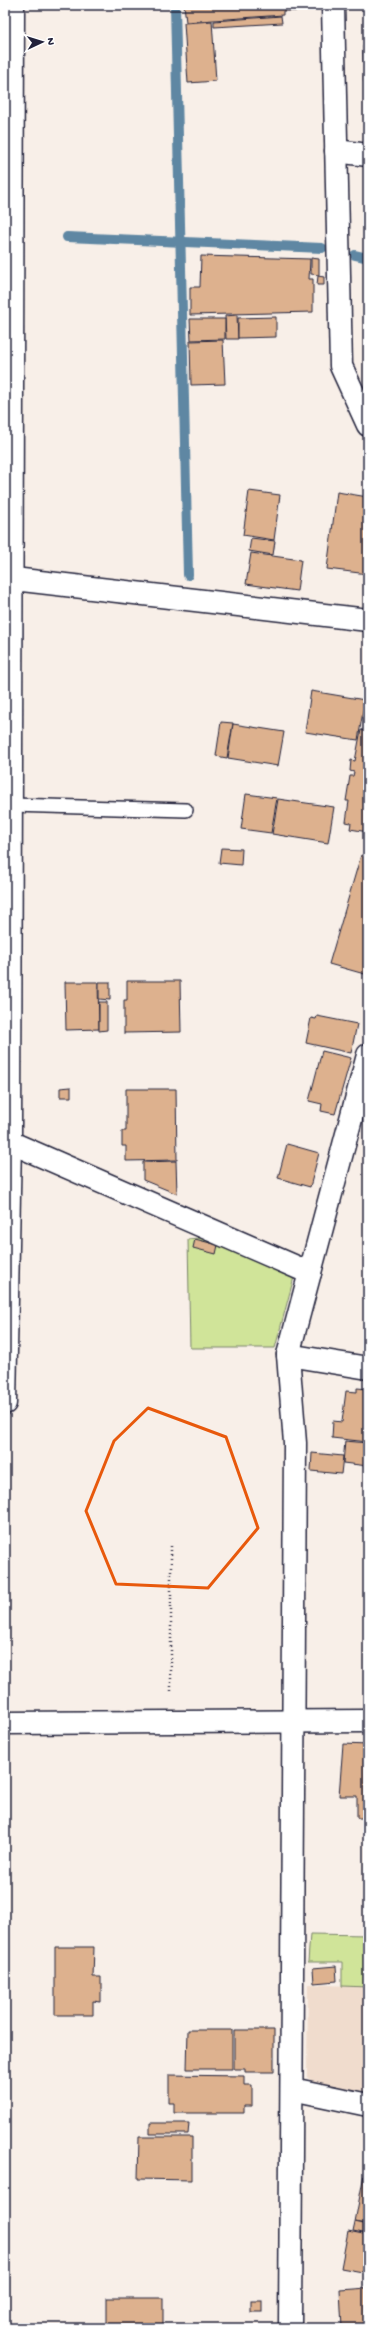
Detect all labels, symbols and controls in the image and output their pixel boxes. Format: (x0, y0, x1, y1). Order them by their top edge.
north arrow (22, 22, 62, 62)
text: N (44, 37, 56, 45)

